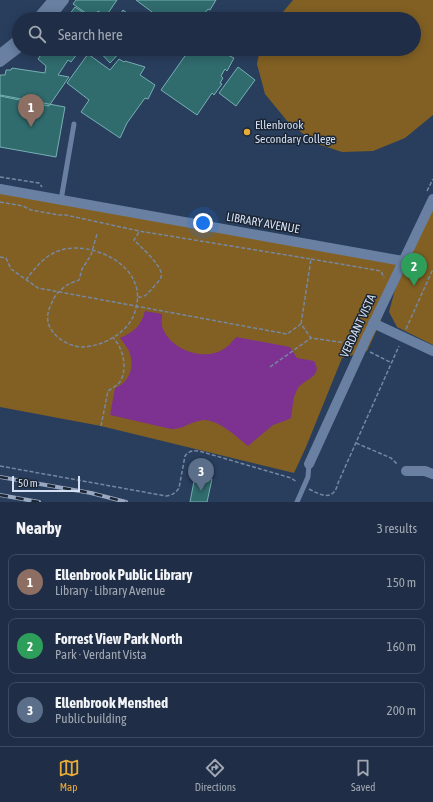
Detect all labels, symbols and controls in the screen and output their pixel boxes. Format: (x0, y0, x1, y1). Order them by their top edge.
search box (12, 12, 421, 56)
icon: search (26, 23, 48, 45)
text: Search here (58, 26, 123, 43)
pin: 1 (18, 94, 44, 127)
place label: Ellenbrook Secondary College (255, 118, 336, 146)
marker: Ellenbrook Secondary College (242, 127, 252, 137)
street label: LIBRARY AVENUE (225, 210, 301, 236)
your location (193, 213, 213, 233)
pin: 2 (401, 253, 427, 286)
street label: VERDANT VISTA (337, 292, 379, 360)
pin: 3 (188, 458, 214, 491)
scale bar (12, 474, 80, 493)
text: 50 m (18, 477, 38, 489)
text: Nearby (16, 518, 62, 538)
text: 3 results (377, 521, 417, 536)
text: Ellenbrook Public Library (55, 566, 192, 583)
text: 1 (27, 575, 33, 590)
text: 150 m (387, 575, 416, 590)
text: Library · Library Avenue (55, 583, 165, 598)
text: Forrest View Park North (55, 630, 182, 647)
text: 2 (27, 639, 33, 654)
text: 160 m (387, 639, 416, 654)
text: Park · Verdant Vista (55, 647, 147, 662)
text: Ellenbrook Menshed (55, 694, 168, 711)
text: 3 (27, 703, 33, 718)
text: 200 m (387, 703, 416, 718)
text: Public building (55, 711, 127, 726)
tab: Map (58, 757, 80, 793)
tab: Directions (195, 757, 236, 793)
tab: Saved (351, 757, 375, 793)

